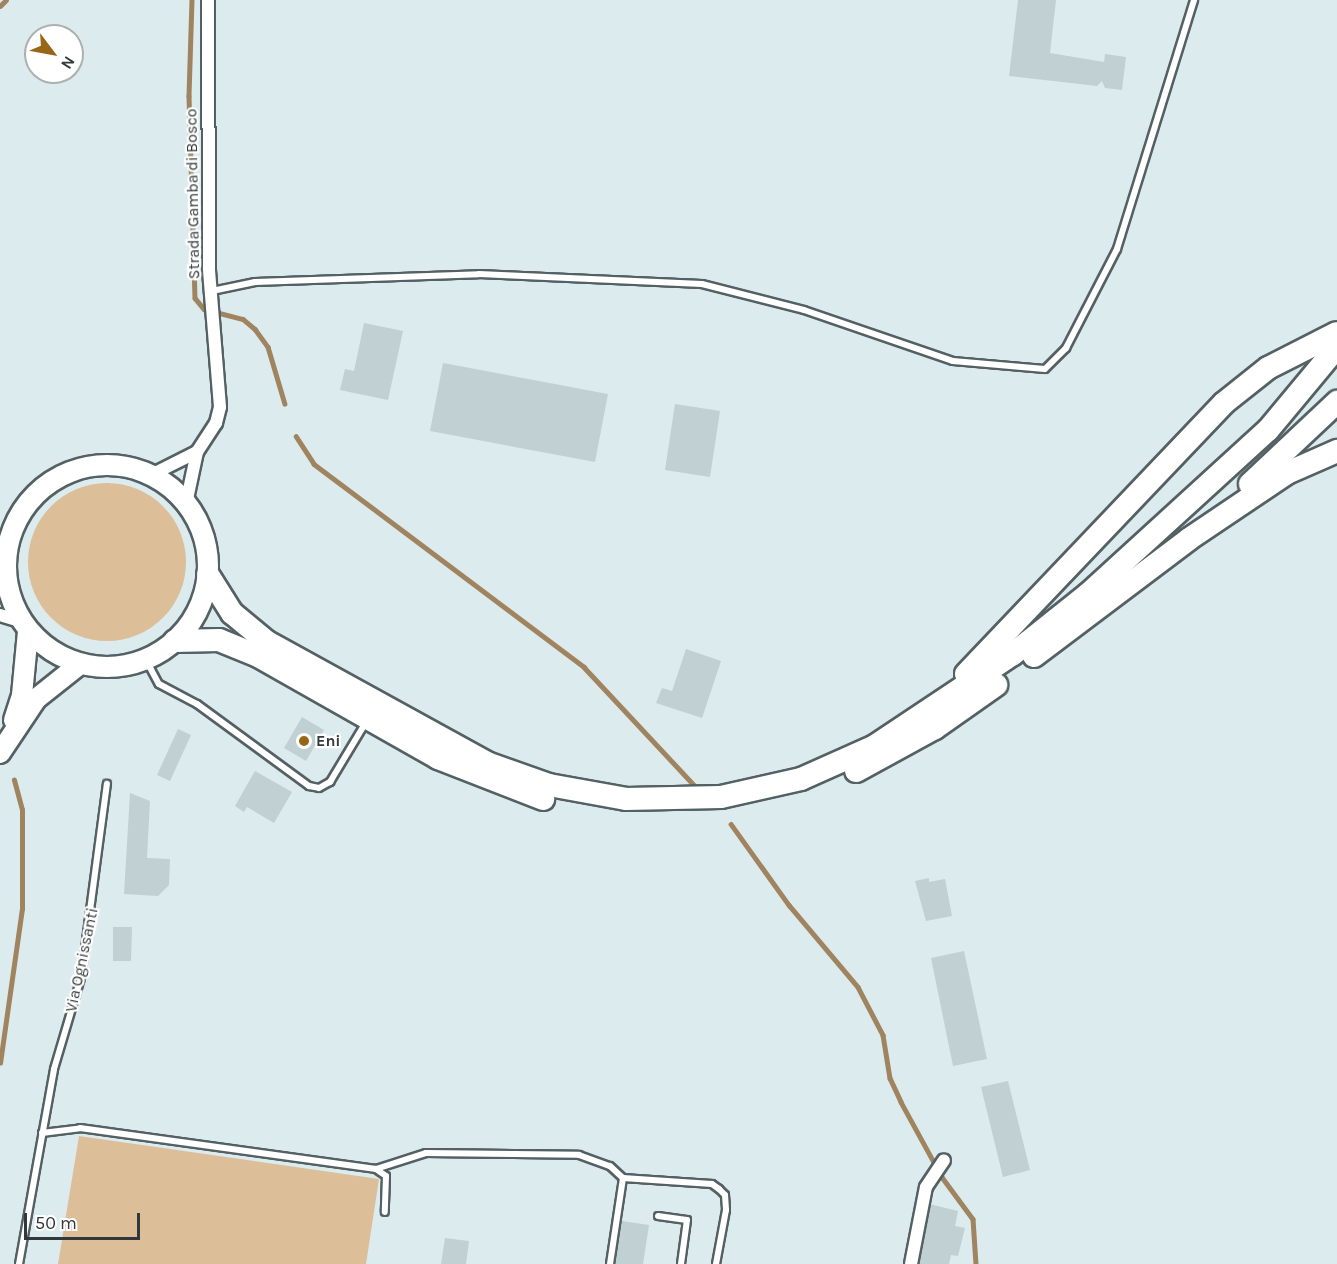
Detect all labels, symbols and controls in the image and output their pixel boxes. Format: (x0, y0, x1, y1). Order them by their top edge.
north arrow (24, 24, 84, 84)
text: N (57, 53, 79, 73)
street label: Strada Gamba di Bosco (182, 109, 204, 279)
place label: Eni (316, 731, 341, 751)
marker: Eni (297, 734, 311, 748)
street label: Via Ognissanti (62, 906, 102, 1014)
scale bar (27, 1201, 142, 1239)
text: 50 m (35, 1212, 77, 1234)

